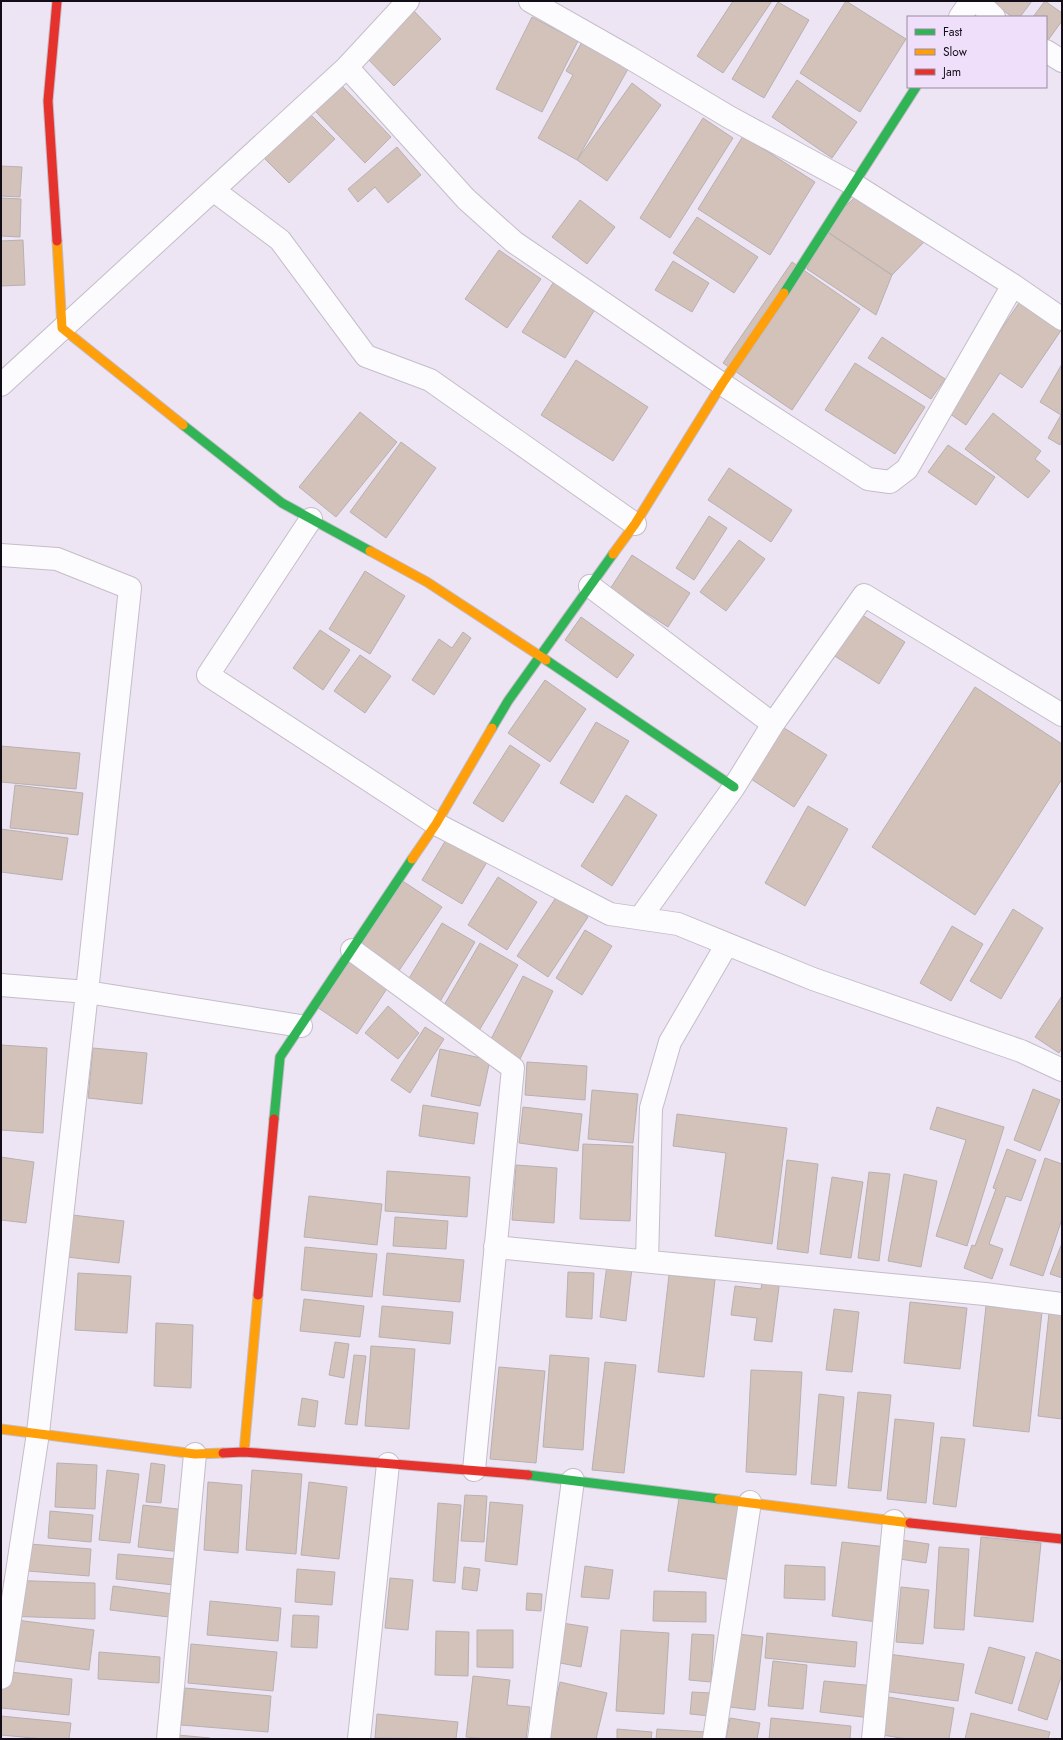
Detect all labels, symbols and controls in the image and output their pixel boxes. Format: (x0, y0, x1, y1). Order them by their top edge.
legend (907, 16, 1047, 88)
text: Fast (943, 23, 962, 41)
text: Slow (943, 43, 968, 61)
text: Jam (941, 63, 961, 81)

